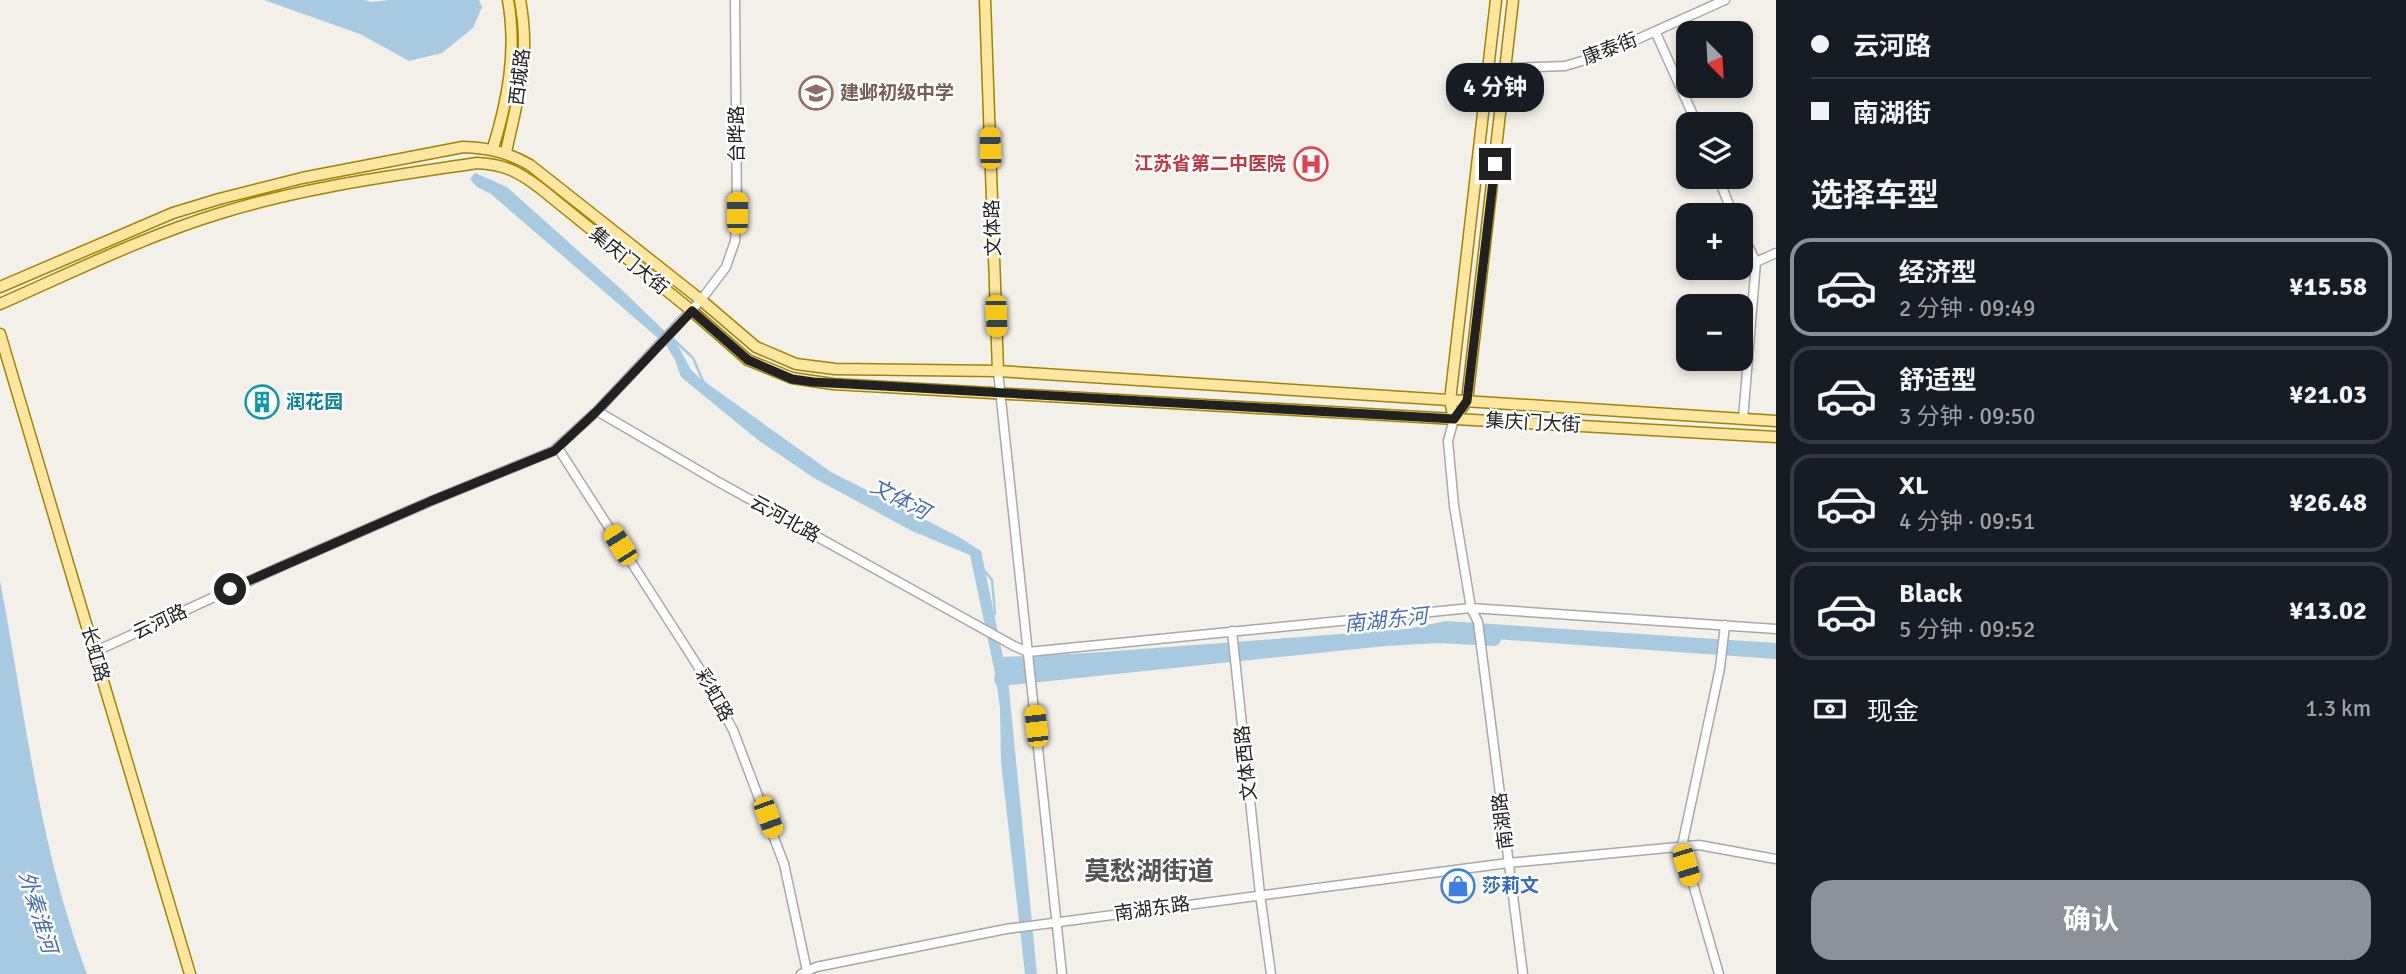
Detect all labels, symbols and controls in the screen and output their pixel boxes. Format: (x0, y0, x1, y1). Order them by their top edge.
north arrow (1676, 21, 1754, 98)
map controls (1676, 21, 1753, 371)
street label: 康泰街 (1579, 28, 1641, 70)
text: 云河路 (1853, 31, 1931, 63)
street label: 西城路 (505, 47, 535, 107)
callout: 4 分钟 (1446, 62, 1544, 111)
text: 4 分钟 (1463, 73, 1527, 102)
school or university icon: 建邺初级中学 (797, 74, 835, 112)
place label: 建邺初级中学 (840, 81, 954, 105)
text: 南湖街 (1853, 98, 1931, 130)
street label: 台晔路 (725, 105, 749, 163)
button: layers (1676, 112, 1753, 189)
car (979, 127, 1002, 169)
hospital icon: 江苏省第二中医院 (1292, 145, 1330, 183)
route end (1479, 148, 1511, 180)
place label: 江苏省第二中医院 (1134, 152, 1286, 176)
text: 选择车型 (1811, 176, 1939, 215)
car (727, 192, 748, 234)
street label: 文体路 (980, 199, 1006, 257)
button: + (1676, 203, 1753, 280)
street label: 集庆门大街 (585, 222, 673, 300)
icon: car (1815, 256, 1878, 319)
text: 经济型 (1899, 257, 1977, 289)
text: ¥15.58 (2289, 271, 2367, 303)
button: − (1676, 294, 1753, 371)
text: 2 分钟 · 09:49 (1899, 294, 2035, 323)
car (985, 295, 1008, 337)
icon: car (1815, 364, 1878, 427)
text: 舒适型 (1899, 365, 1977, 397)
text: ¥21.03 (2289, 379, 2367, 411)
building icon: 润花园 (243, 383, 281, 421)
place label: 润花园 (286, 390, 343, 414)
text: 3 分钟 · 09:50 (1899, 402, 2035, 431)
street label: 集庆门大街 (1485, 409, 1581, 437)
text: XL (1899, 470, 1929, 502)
icon: car (1815, 472, 1878, 535)
water label: 文体河 (866, 473, 937, 527)
text: ¥26.48 (2289, 487, 2367, 519)
street label: 云河北路 (746, 490, 824, 548)
text: 4 分钟 · 09:51 (1899, 507, 2035, 536)
car (600, 522, 641, 568)
route start (214, 573, 246, 605)
text: Black (1899, 578, 1962, 610)
icon: car (1815, 580, 1878, 643)
text: ¥13.02 (2289, 595, 2367, 627)
street label: 云河路 (129, 599, 191, 645)
water label: 南湖东河 (1343, 602, 1433, 637)
text: 5 分钟 · 09:52 (1899, 615, 2035, 644)
street label: 长虹路 (76, 623, 114, 685)
street label: 彩虹路 (690, 664, 738, 726)
icon: cash (1811, 690, 1849, 728)
text: 1.3 km (2305, 694, 2371, 723)
text: 现金 (1867, 696, 1919, 728)
car (1024, 704, 1049, 748)
street label: 文体西路 (1230, 724, 1262, 802)
street label: 南湖路 (1488, 791, 1518, 851)
car (751, 794, 786, 840)
car (1670, 842, 1703, 888)
district label: 莫愁湖街道 (1084, 856, 1214, 888)
shop icon: 莎莉文 (1439, 867, 1477, 905)
water label: 外秦淮河 (13, 868, 64, 960)
place label: 莎莉文 (1482, 874, 1539, 898)
button: 确认 (1811, 880, 2371, 960)
street label: 南湖东路 (1113, 892, 1191, 926)

